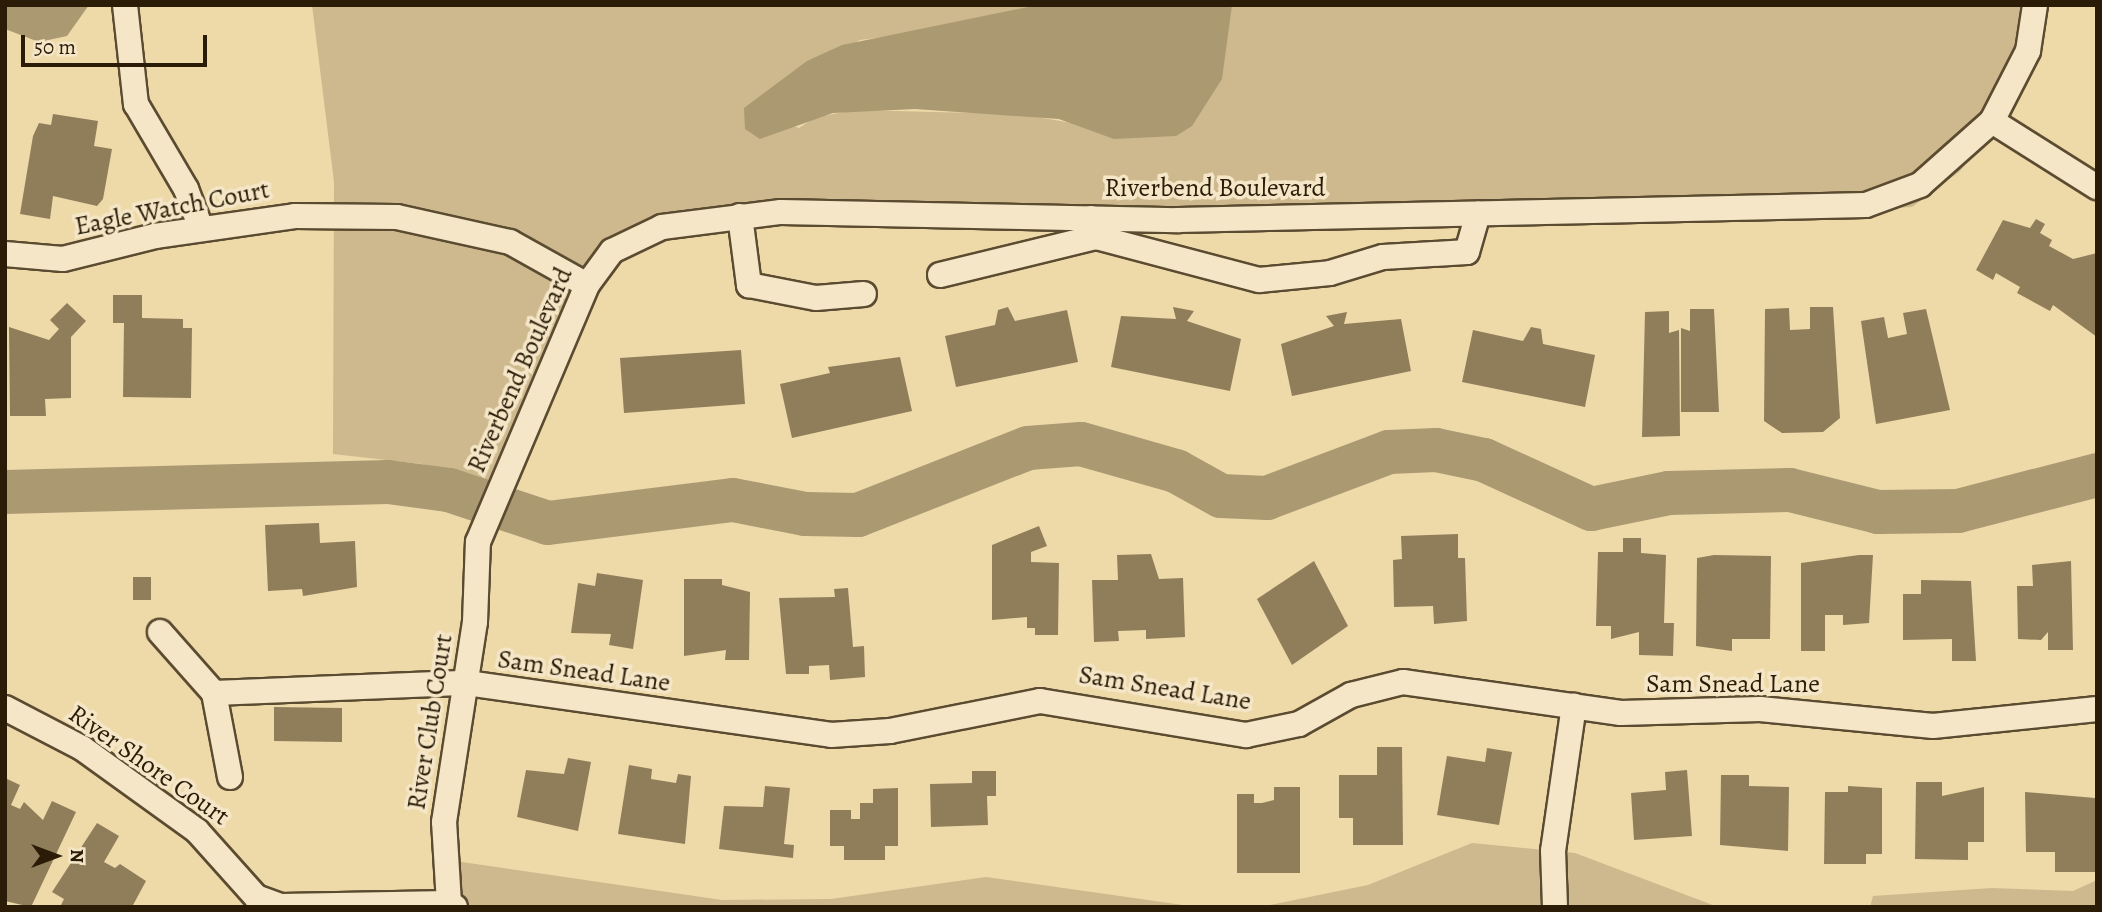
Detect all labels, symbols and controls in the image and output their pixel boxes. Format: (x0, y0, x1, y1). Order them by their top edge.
scale bar (24, 21, 210, 65)
text: 50 m (34, 33, 76, 61)
street label: Riverbend Boulevard (1104, 172, 1326, 204)
street label: Eagle Watch Court (72, 174, 272, 242)
street label: Riverbend Boulevard (461, 263, 579, 477)
street label: River Club Court (401, 632, 459, 812)
street label: Sam Snead Lane (496, 643, 672, 699)
street label: Sam Snead Lane (1077, 659, 1253, 717)
street label: Sam Snead Lane (1646, 668, 1820, 700)
street label: River Shore Court (63, 698, 235, 832)
north arrow (21, 821, 91, 891)
text: N (64, 849, 90, 863)

